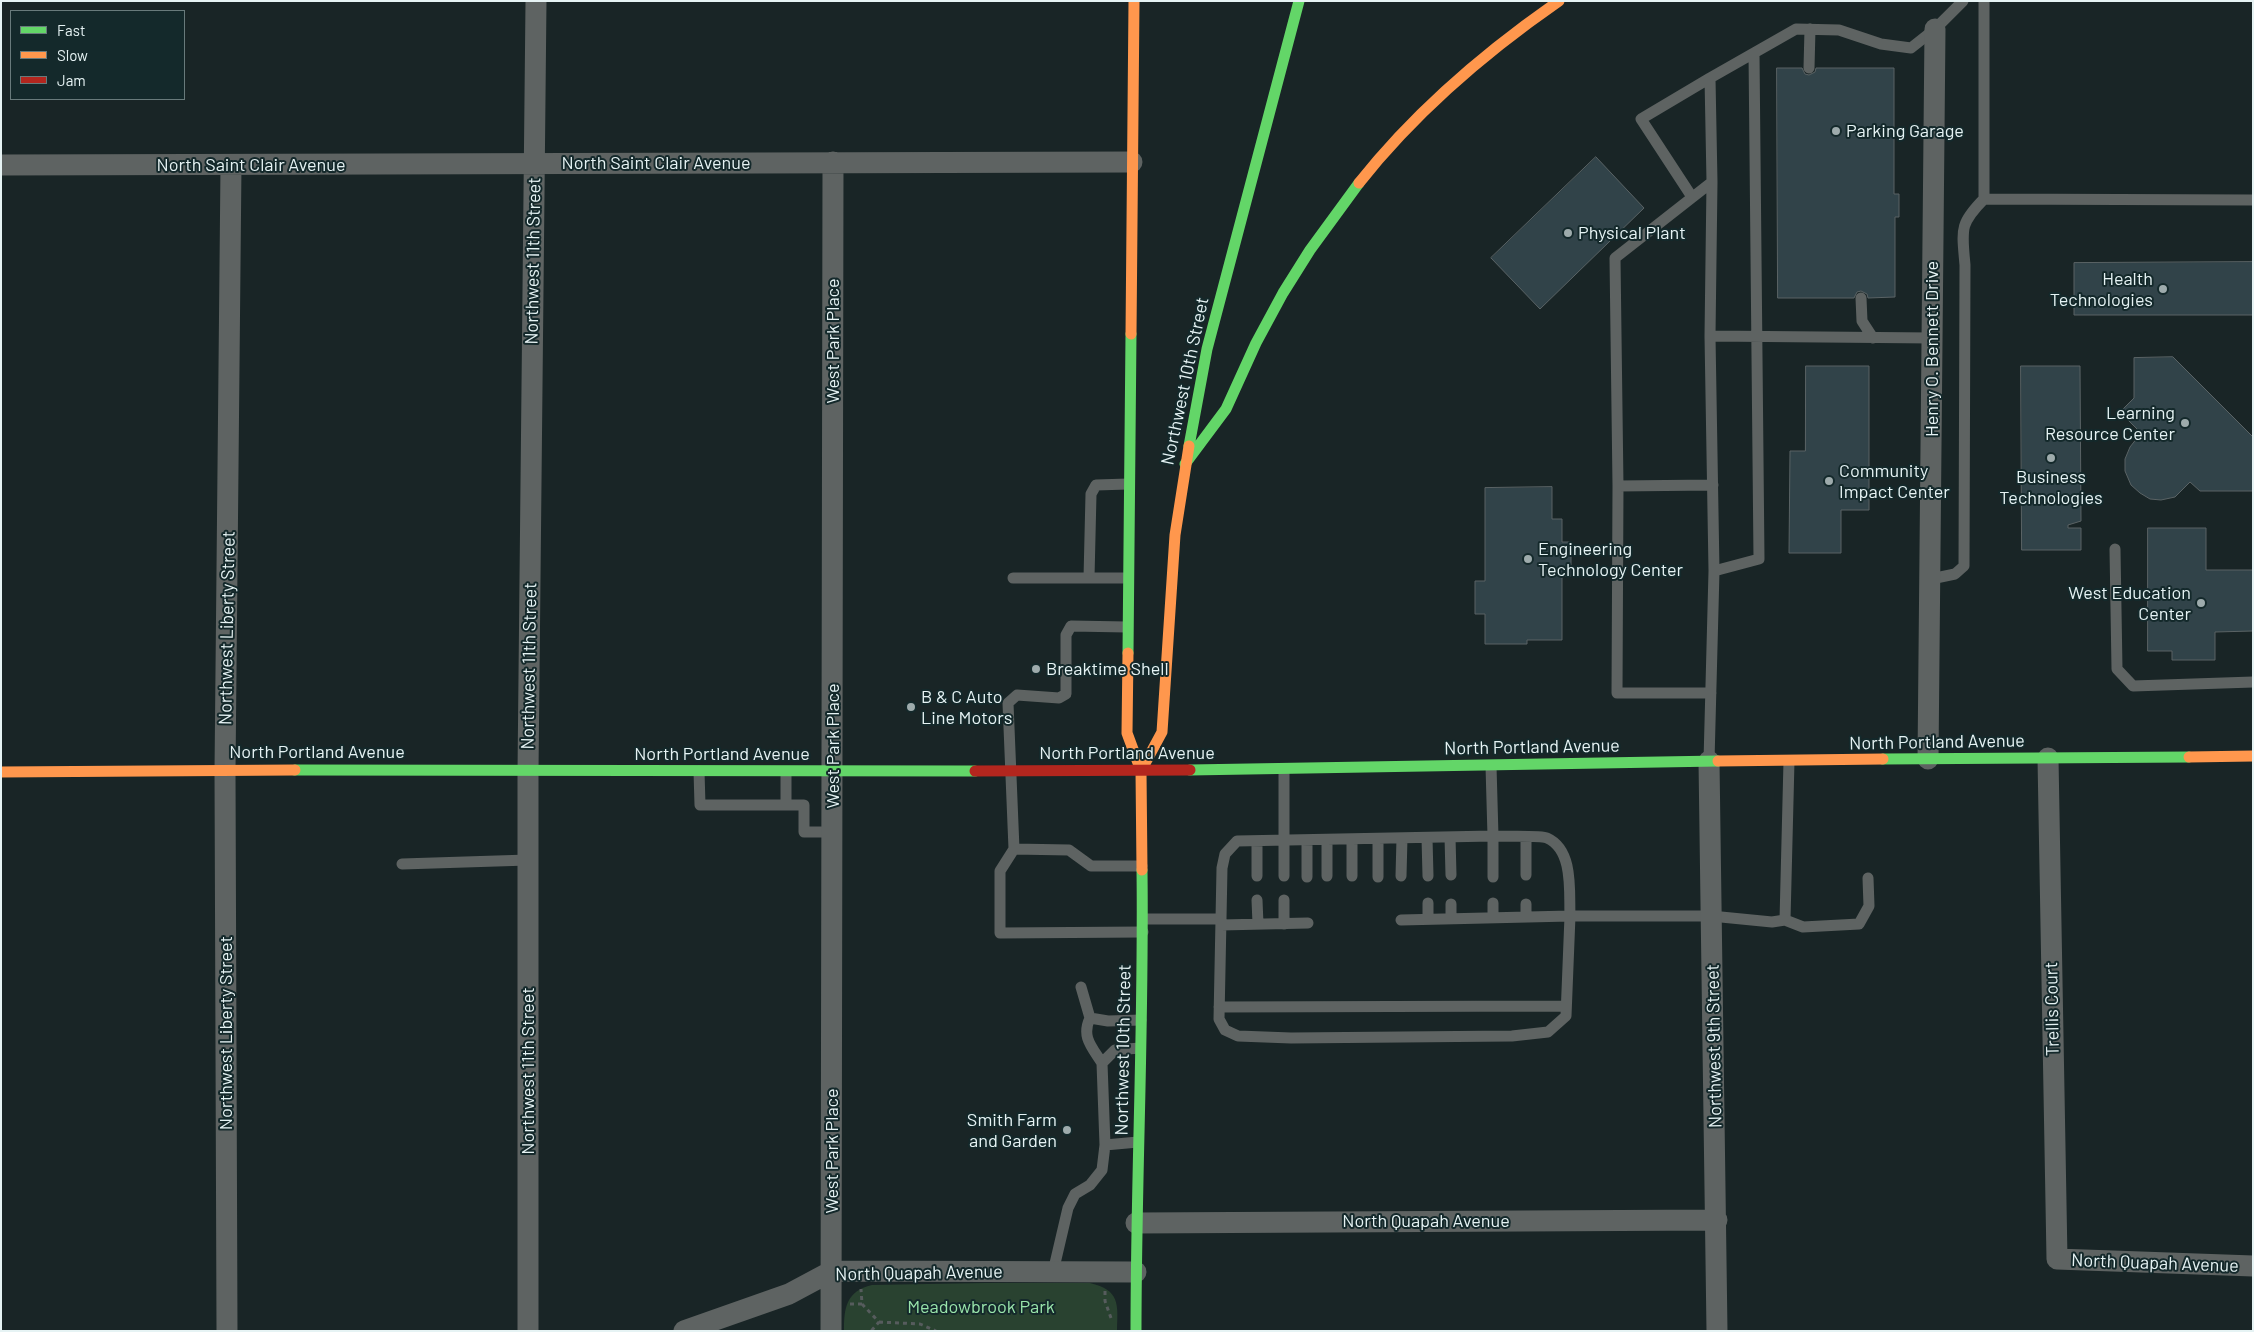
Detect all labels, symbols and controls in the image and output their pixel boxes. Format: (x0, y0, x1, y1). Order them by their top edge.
legend (10, 10, 185, 100)
text: Fast (57, 21, 85, 39)
text: Slow (57, 46, 88, 64)
text: Jam (57, 71, 86, 89)
place label: Parking Garage (1846, 120, 1964, 142)
marker: Parking Garage (1830, 125, 1842, 137)
street label: North Saint Clair Avenue (562, 152, 750, 174)
street label: North Saint Clair Avenue (157, 154, 345, 176)
street label: Northwest 11th Street (521, 177, 545, 345)
place label: Physical Plant (1578, 222, 1686, 244)
marker: Physical Plant (1562, 227, 1574, 239)
street label: Henry O. Bennett Drive (1921, 261, 1943, 437)
place label: Health Technologies (2050, 268, 2153, 310)
street label: West Park Place (822, 278, 844, 404)
marker: Health Technologies (2157, 283, 2169, 295)
street label: Northwest 10th Street (1157, 295, 1213, 467)
place label: Learning Resource Center (2045, 402, 2175, 444)
marker: Learning Resource Center (2179, 417, 2191, 429)
marker: Business Technologies (2045, 452, 2057, 464)
place label: Community Impact Center (1839, 460, 1950, 502)
place label: Business Technologies (1999, 466, 2103, 508)
marker: Community Impact Center (1823, 475, 1835, 487)
street label: Northwest Liberty Street (215, 531, 239, 725)
place label: Engineering Technology Center (1538, 538, 1683, 580)
marker: Engineering Technology Center (1522, 553, 1534, 565)
street label: Northwest 11th Street (517, 582, 541, 750)
place label: West Education Center (2068, 582, 2191, 624)
marker: West Education Center (2195, 597, 2207, 609)
place label: Breaktime Shell (1046, 658, 1169, 680)
marker: Breaktime Shell (1030, 663, 1042, 675)
street label: West Park Place (822, 683, 844, 809)
place label: B & C Auto Line Motors (921, 686, 1012, 729)
marker: B & C Auto Line Motors (905, 701, 917, 713)
street label: North Portland Avenue (1849, 730, 2025, 754)
street label: North Portland Avenue (1444, 735, 1620, 759)
street label: North Portland Avenue (229, 741, 405, 763)
street label: North Portland Avenue (1039, 742, 1215, 764)
street label: North Portland Avenue (634, 743, 810, 765)
street label: Northwest Liberty Street (215, 936, 237, 1130)
street label: Trellis Court (2040, 962, 2064, 1056)
street label: Northwest 10th Street (1111, 964, 1135, 1136)
street label: Northwest 9th Street (1702, 964, 1726, 1128)
street label: Northwest 11th Street (517, 987, 539, 1155)
street label: West Park Place (821, 1088, 843, 1214)
place label: Smith Farm and Garden (967, 1109, 1057, 1152)
marker: Smith Farm and Garden (1061, 1124, 1073, 1136)
street label: North Quapah Avenue (1342, 1210, 1510, 1232)
street label: North Quapah Avenue (2071, 1249, 2239, 1277)
street label: North Quapah Avenue (835, 1261, 1003, 1285)
park label: Meadowbrook Park (907, 1296, 1055, 1318)

